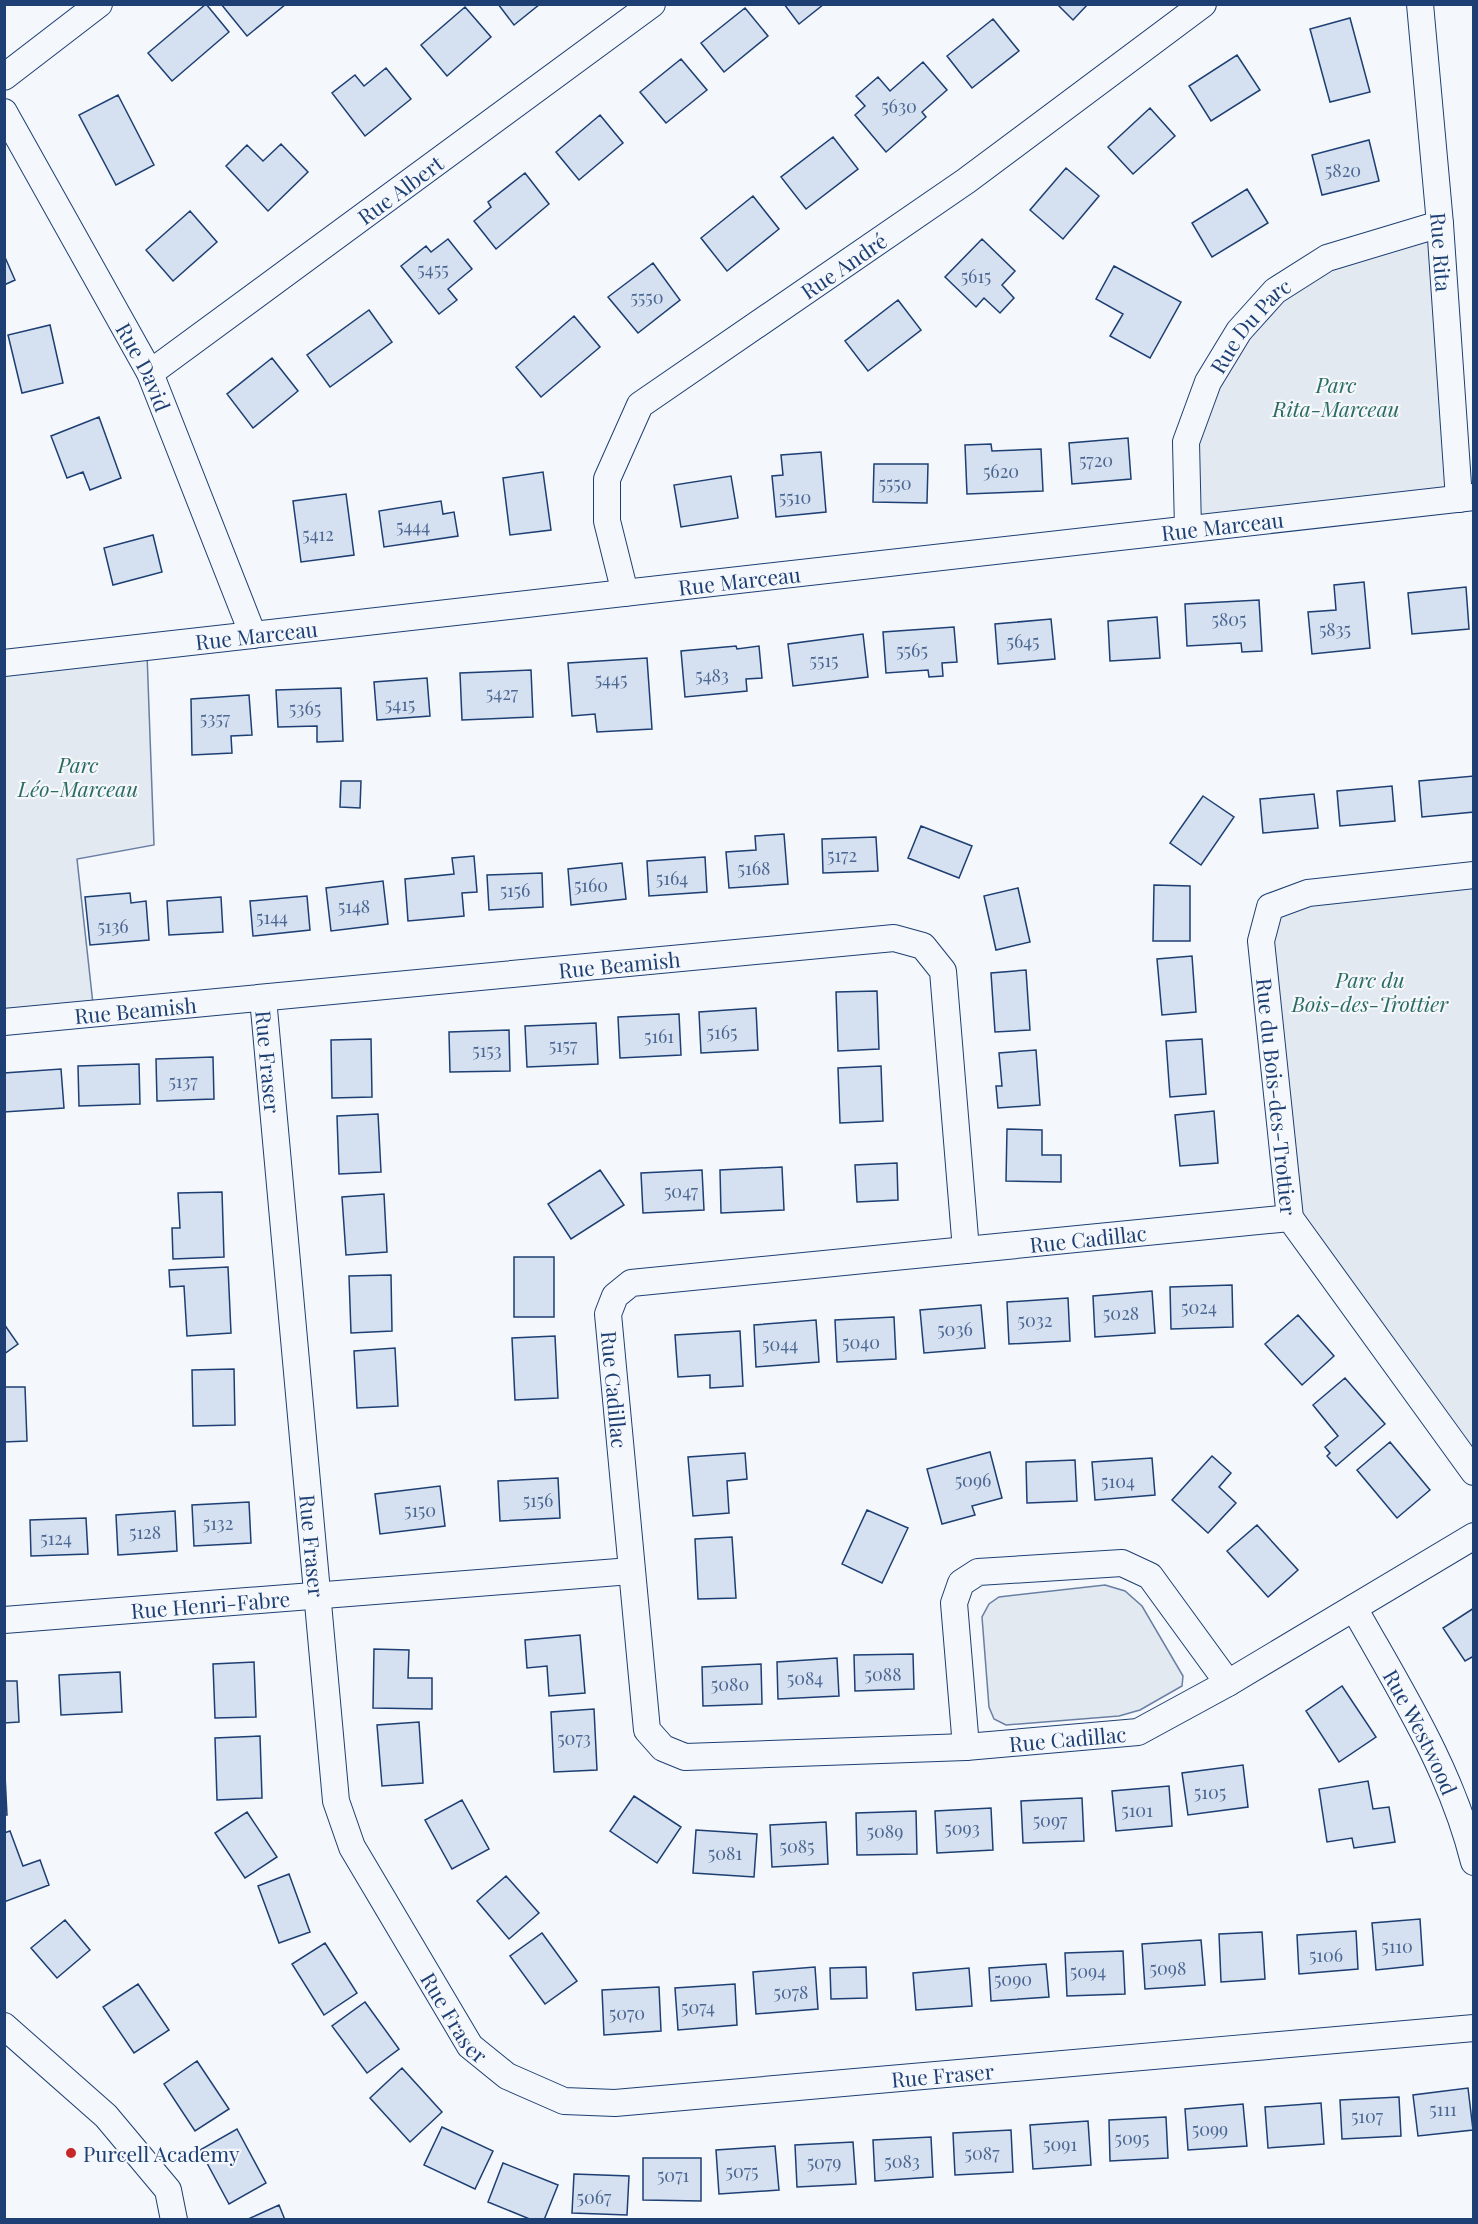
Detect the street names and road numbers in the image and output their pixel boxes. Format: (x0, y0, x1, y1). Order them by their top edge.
street label: Rue Albert (351, 148, 449, 230)
street label: Rue Rita (1425, 211, 1459, 293)
street label: Rue André (795, 226, 892, 305)
street label: Rue Du Parc (1203, 271, 1296, 378)
street label: Rue David (110, 317, 178, 415)
street label: Rue Marceau (1160, 505, 1285, 546)
street label: Rue Marceau (677, 559, 802, 601)
street label: Rue Marceau (194, 614, 319, 655)
street label: Rue Beamish (557, 944, 682, 984)
street label: Rue du Bois-des-Trottier (1251, 977, 1304, 1217)
street label: Rue Beamish (73, 990, 198, 1029)
street label: Rue Fraser (250, 1009, 287, 1115)
street label: Rue Cadillac (1028, 1218, 1148, 1258)
street label: Rue Cadillac (596, 1330, 635, 1449)
street label: Rue Fraser (294, 1493, 331, 1599)
street label: Rue Henri-Fabre (130, 1584, 291, 1624)
street label: Rue Westwood (1378, 1664, 1464, 1799)
street label: Rue Cadillac (1008, 1719, 1127, 1757)
street label: Rue Fraser (415, 1967, 494, 2069)
street label: Rue Fraser (890, 2056, 996, 2093)

